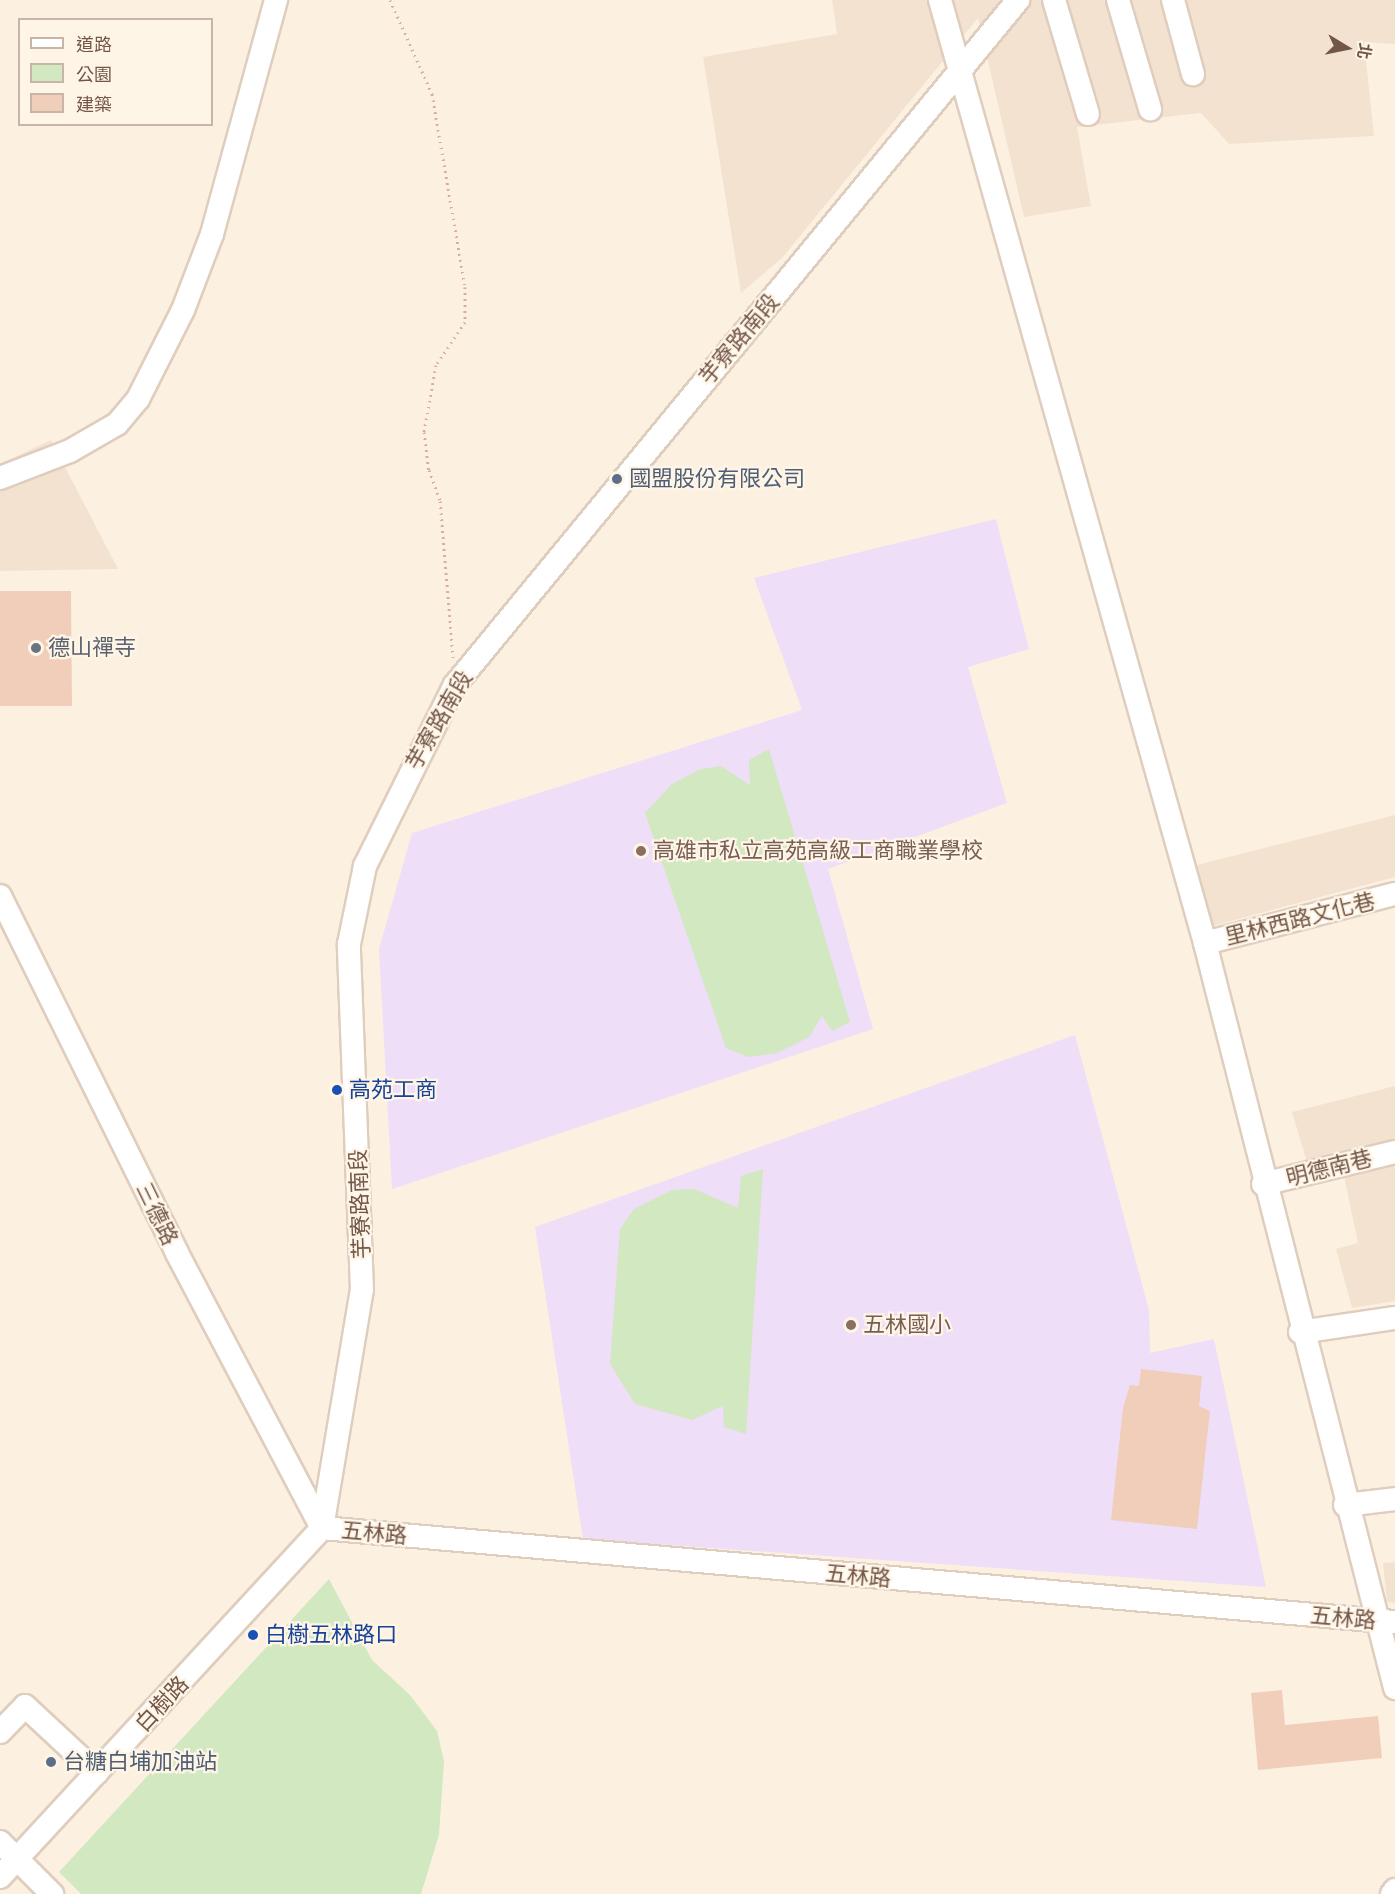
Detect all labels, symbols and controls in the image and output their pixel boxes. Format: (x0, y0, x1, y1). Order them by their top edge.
legend (18, 18, 213, 126)
north arrow (1317, 18, 1377, 78)
text: 道路 (76, 33, 112, 56)
text: 北 (1353, 41, 1376, 61)
text: 公園 (76, 63, 112, 86)
text: 建築 (76, 93, 112, 116)
street label: 芋寮路南段 (694, 288, 784, 390)
place label: 國盟股份有限公司 (629, 466, 805, 492)
marker: 國盟股份有限公司 (610, 472, 624, 486)
place label: 德山禪寺 (48, 635, 136, 661)
marker: 德山禪寺 (29, 641, 43, 655)
street label: 芋寮路南段 (400, 666, 478, 774)
place label: 高雄市私立高苑高級工商職業學校 (653, 838, 983, 864)
marker: 高雄市私立高苑高級工商職業學校 (634, 844, 648, 858)
street label: 里林西路文化巷 (1222, 888, 1378, 950)
place label: 高苑工商 (349, 1077, 437, 1103)
marker: 高苑工商 (330, 1083, 344, 1097)
street label: 明德南巷 (1283, 1145, 1375, 1191)
street label: 芋寮路南段 (345, 1149, 375, 1259)
street label: 三德路 (131, 1179, 183, 1249)
place label: 五林國小 (863, 1312, 951, 1338)
marker: 五林國小 (844, 1318, 858, 1332)
street label: 五林路 (340, 1517, 408, 1549)
street label: 五林路 (824, 1560, 892, 1592)
street label: 五林路 (1309, 1602, 1377, 1634)
place label: 白樹五林路口 (265, 1622, 397, 1648)
marker: 白樹五林路口 (246, 1628, 260, 1642)
street label: 白樹路 (130, 1671, 194, 1737)
place label: 台糖白埔加油站 (63, 1749, 217, 1775)
marker: 台糖白埔加油站 (44, 1755, 58, 1769)

